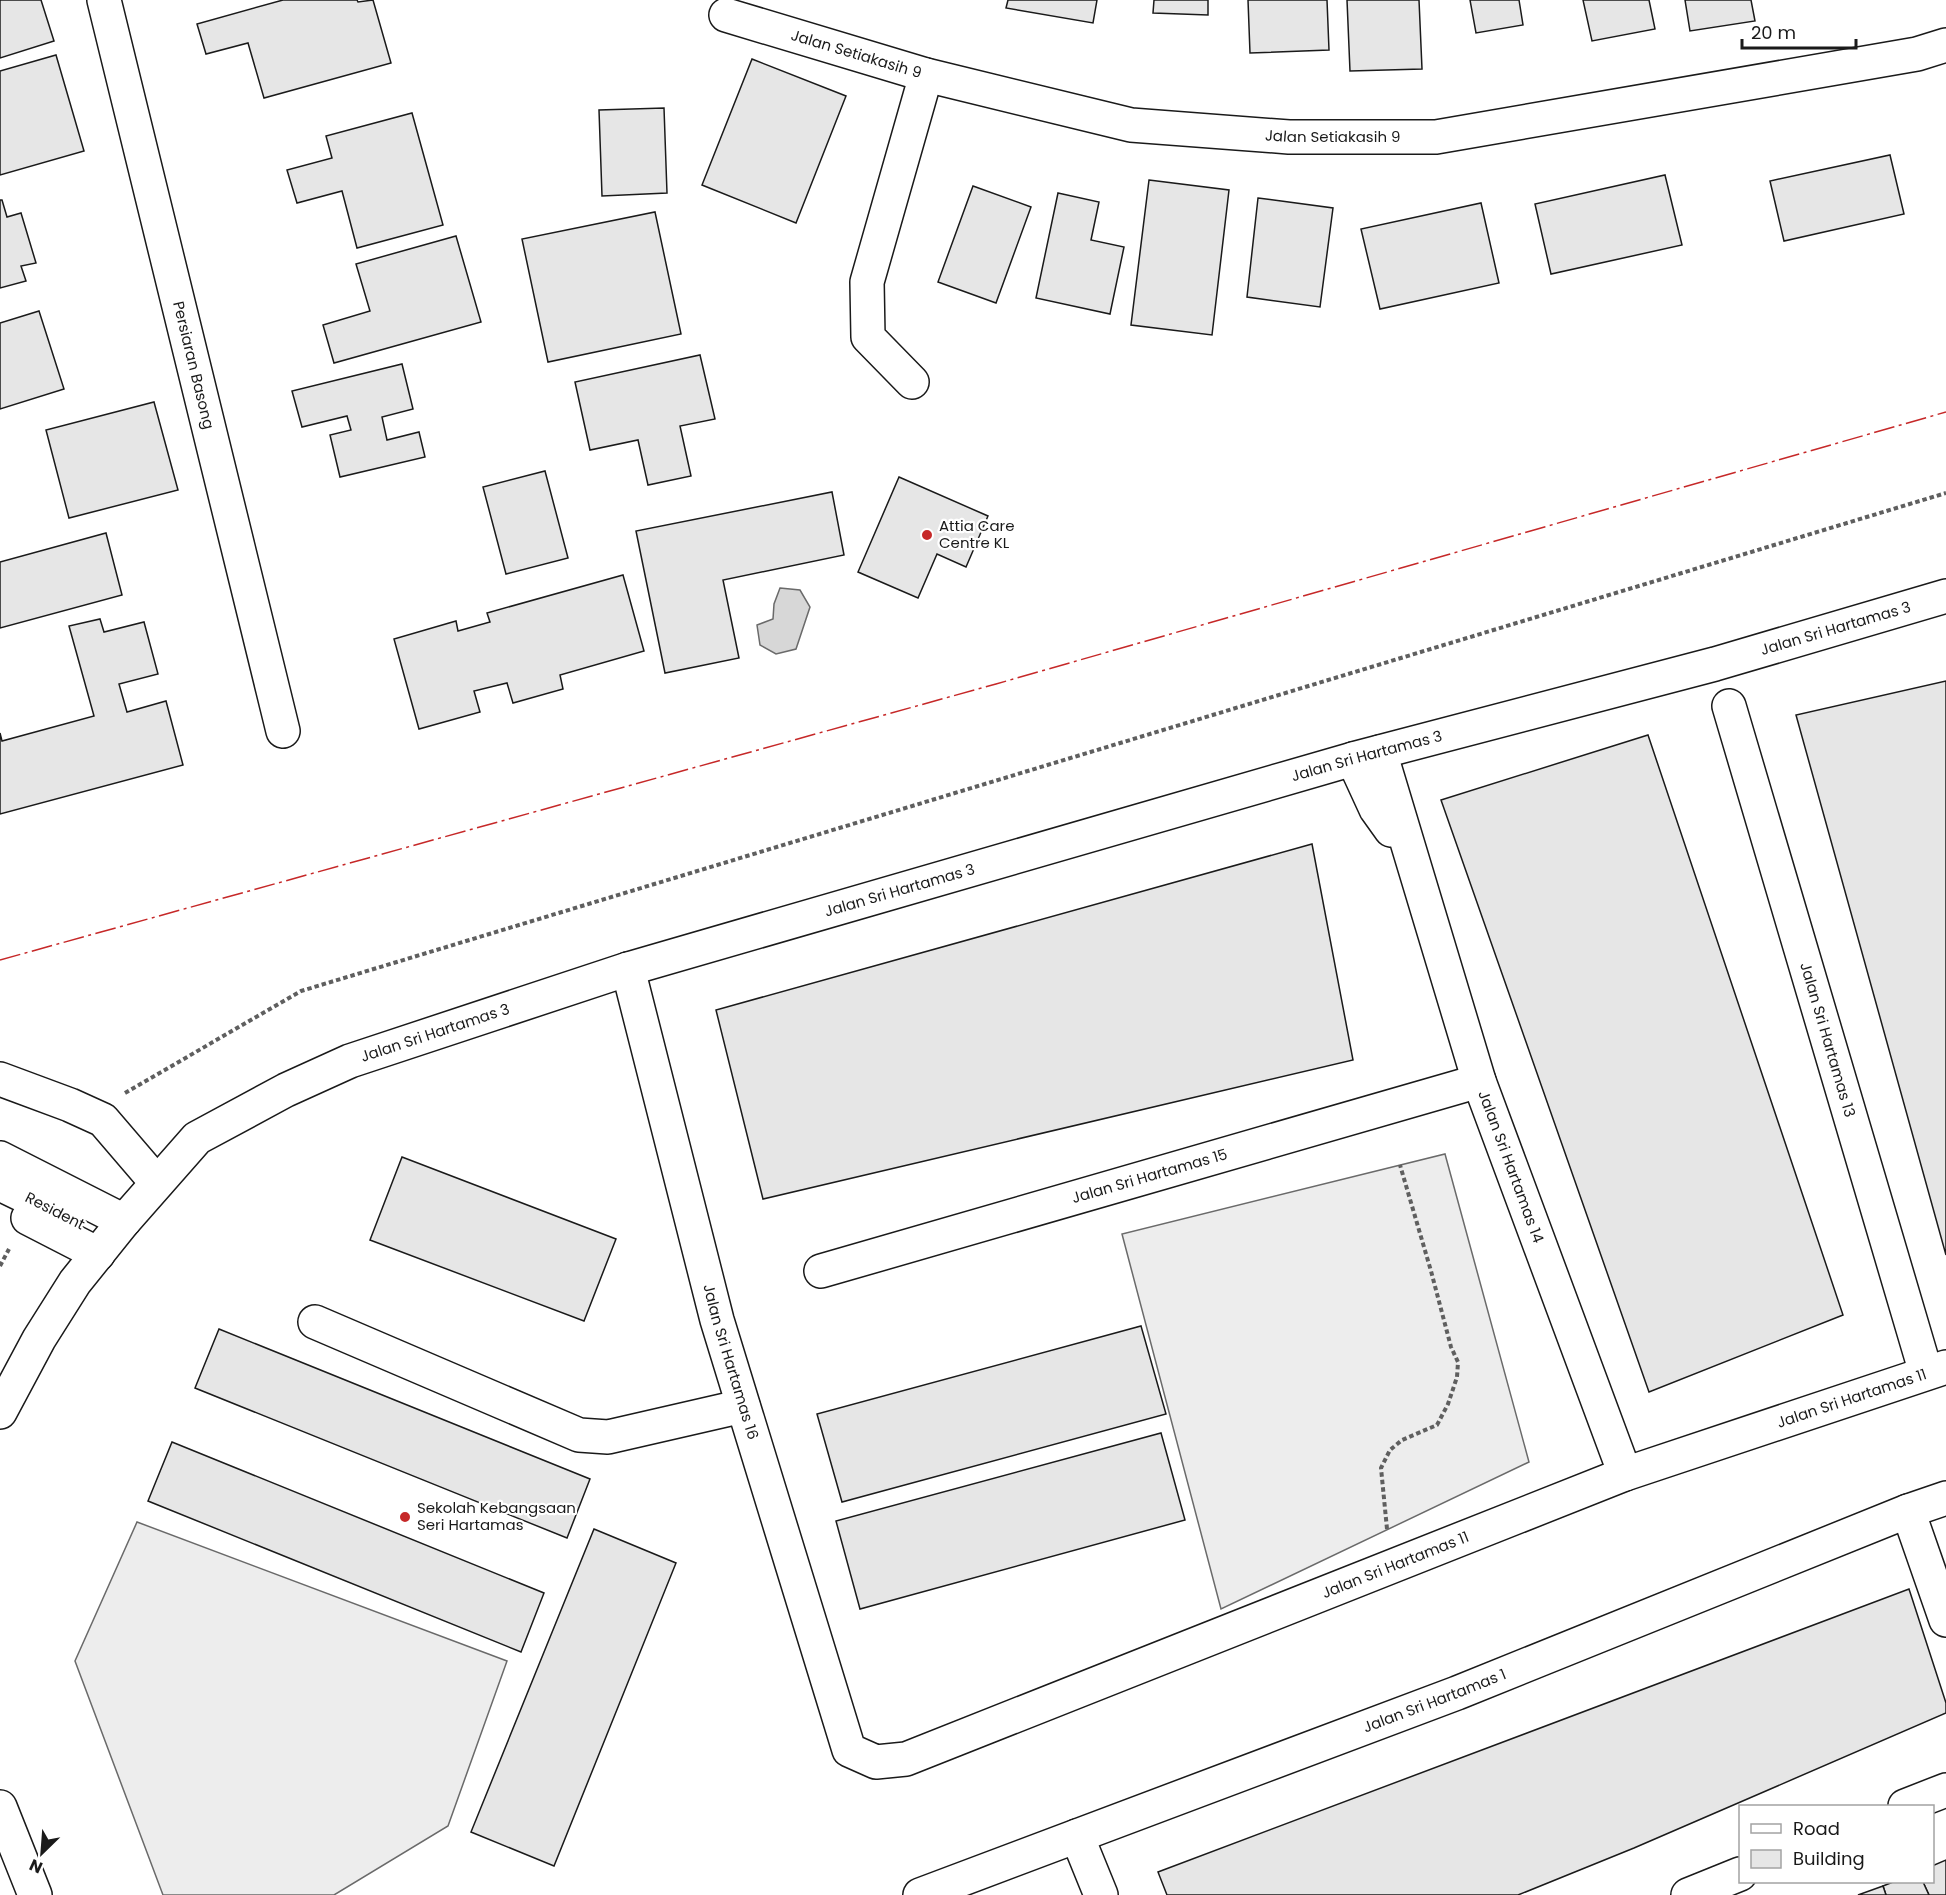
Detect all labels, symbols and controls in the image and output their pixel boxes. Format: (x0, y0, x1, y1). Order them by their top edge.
scale bar (1742, 12, 1856, 50)
text: 20 m (1751, 20, 1796, 45)
street label: Jalan Setiakasih 9 (788, 24, 924, 83)
street label: Jalan Setiakasih 9 (1264, 124, 1400, 147)
street label: Persiaran Basong (168, 299, 220, 431)
place label: Attia Care Centre KL (939, 515, 1014, 553)
marker: Attia Care Centre KL (920, 528, 934, 542)
street label: Jalan Sri Hartamas 3 (1758, 596, 1913, 660)
street label: Jalan Sri Hartamas 3 (1289, 725, 1444, 786)
street label: Jalan Sri Hartamas 3 (822, 858, 977, 922)
street label: Jalan Sri Hartamas 13 (1795, 960, 1861, 1120)
street label: Jalan Sri Hartamas 3 (358, 998, 512, 1067)
street label: Jalan Sri Hartamas 14 (1473, 1087, 1549, 1246)
street label: Jalan Sri Hartamas 15 (1069, 1143, 1230, 1208)
street label: Resident (22, 1187, 89, 1235)
street label: Jalan Sri Hartamas 16 (698, 1282, 764, 1442)
street label: Jalan Sri Hartamas 11 (1774, 1363, 1929, 1433)
place label: Sekolah Kebangsaan Seri Hartamas (417, 1497, 576, 1535)
marker: Sekolah Kebangsaan Seri Hartamas (398, 1510, 412, 1524)
street label: Jalan Sri Hartamas 11 (1319, 1526, 1472, 1603)
street label: Jalan Sri Hartamas 1 (1360, 1663, 1509, 1737)
legend (1739, 1805, 1934, 1883)
text: Road (1793, 1816, 1840, 1841)
north arrow (12, 1823, 72, 1883)
text: Building (1793, 1846, 1865, 1871)
text: N (26, 1853, 46, 1879)

